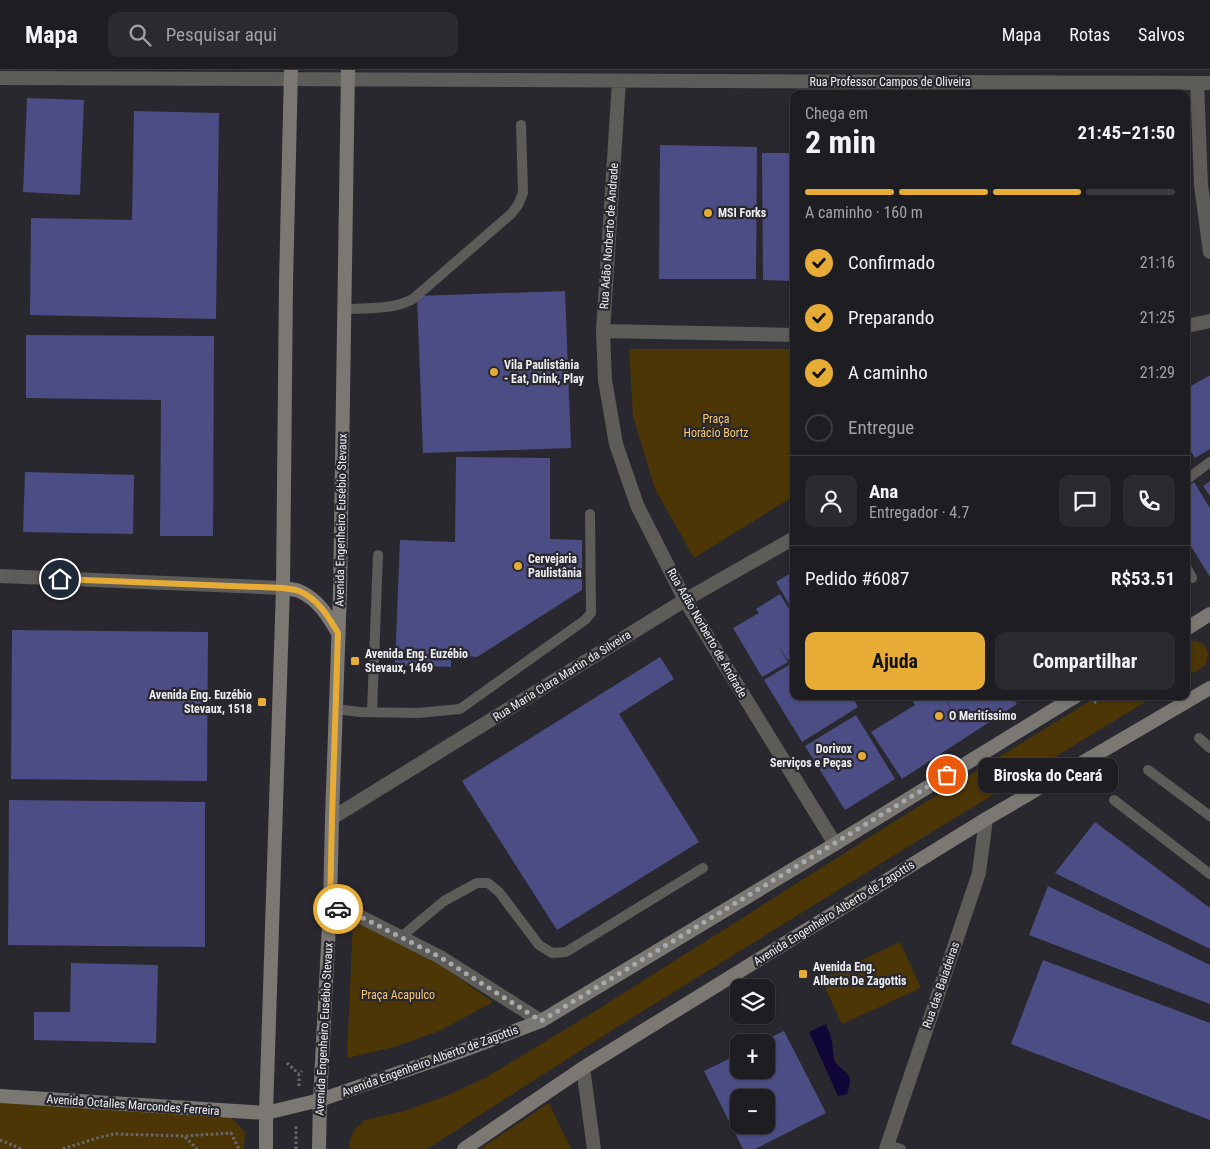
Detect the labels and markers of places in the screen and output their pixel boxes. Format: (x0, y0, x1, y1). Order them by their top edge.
place label: MSI Forks (718, 206, 767, 220)
marker: MSI Forks (702, 207, 714, 219)
place label: Vila Paulistânia - Eat, Drink, Play (504, 358, 585, 386)
marker: Vila Paulistânia - Eat, Drink, Play (488, 366, 500, 378)
place label: Cervejaria Paulistânia (528, 552, 582, 580)
pin (39, 558, 81, 600)
marker: Cervejaria Paulistânia (512, 560, 524, 572)
place label: Avenida Eng. Euzébio Stevaux, 1469 (365, 647, 468, 675)
marker: Avenida Eng. Euzébio Stevaux, 1469 (349, 655, 361, 667)
place label: Avenida Eng. Euzébio Stevaux, 1518 (149, 688, 252, 716)
marker: Avenida Eng. Euzébio Stevaux, 1518 (256, 696, 268, 708)
place label: O Meritíssimo (949, 709, 1016, 723)
marker: O Meritíssimo (933, 710, 945, 722)
place label: Dorivox Serviços e Peças (770, 742, 853, 770)
marker: Dorivox Serviços e Peças (856, 750, 868, 762)
pin (926, 754, 968, 796)
callout: Biroska do Ceará (977, 758, 1117, 792)
place label: Avenida Eng. Alberto De Zagottis (813, 960, 907, 988)
marker: Avenida Eng. Alberto De Zagottis (797, 968, 809, 980)

